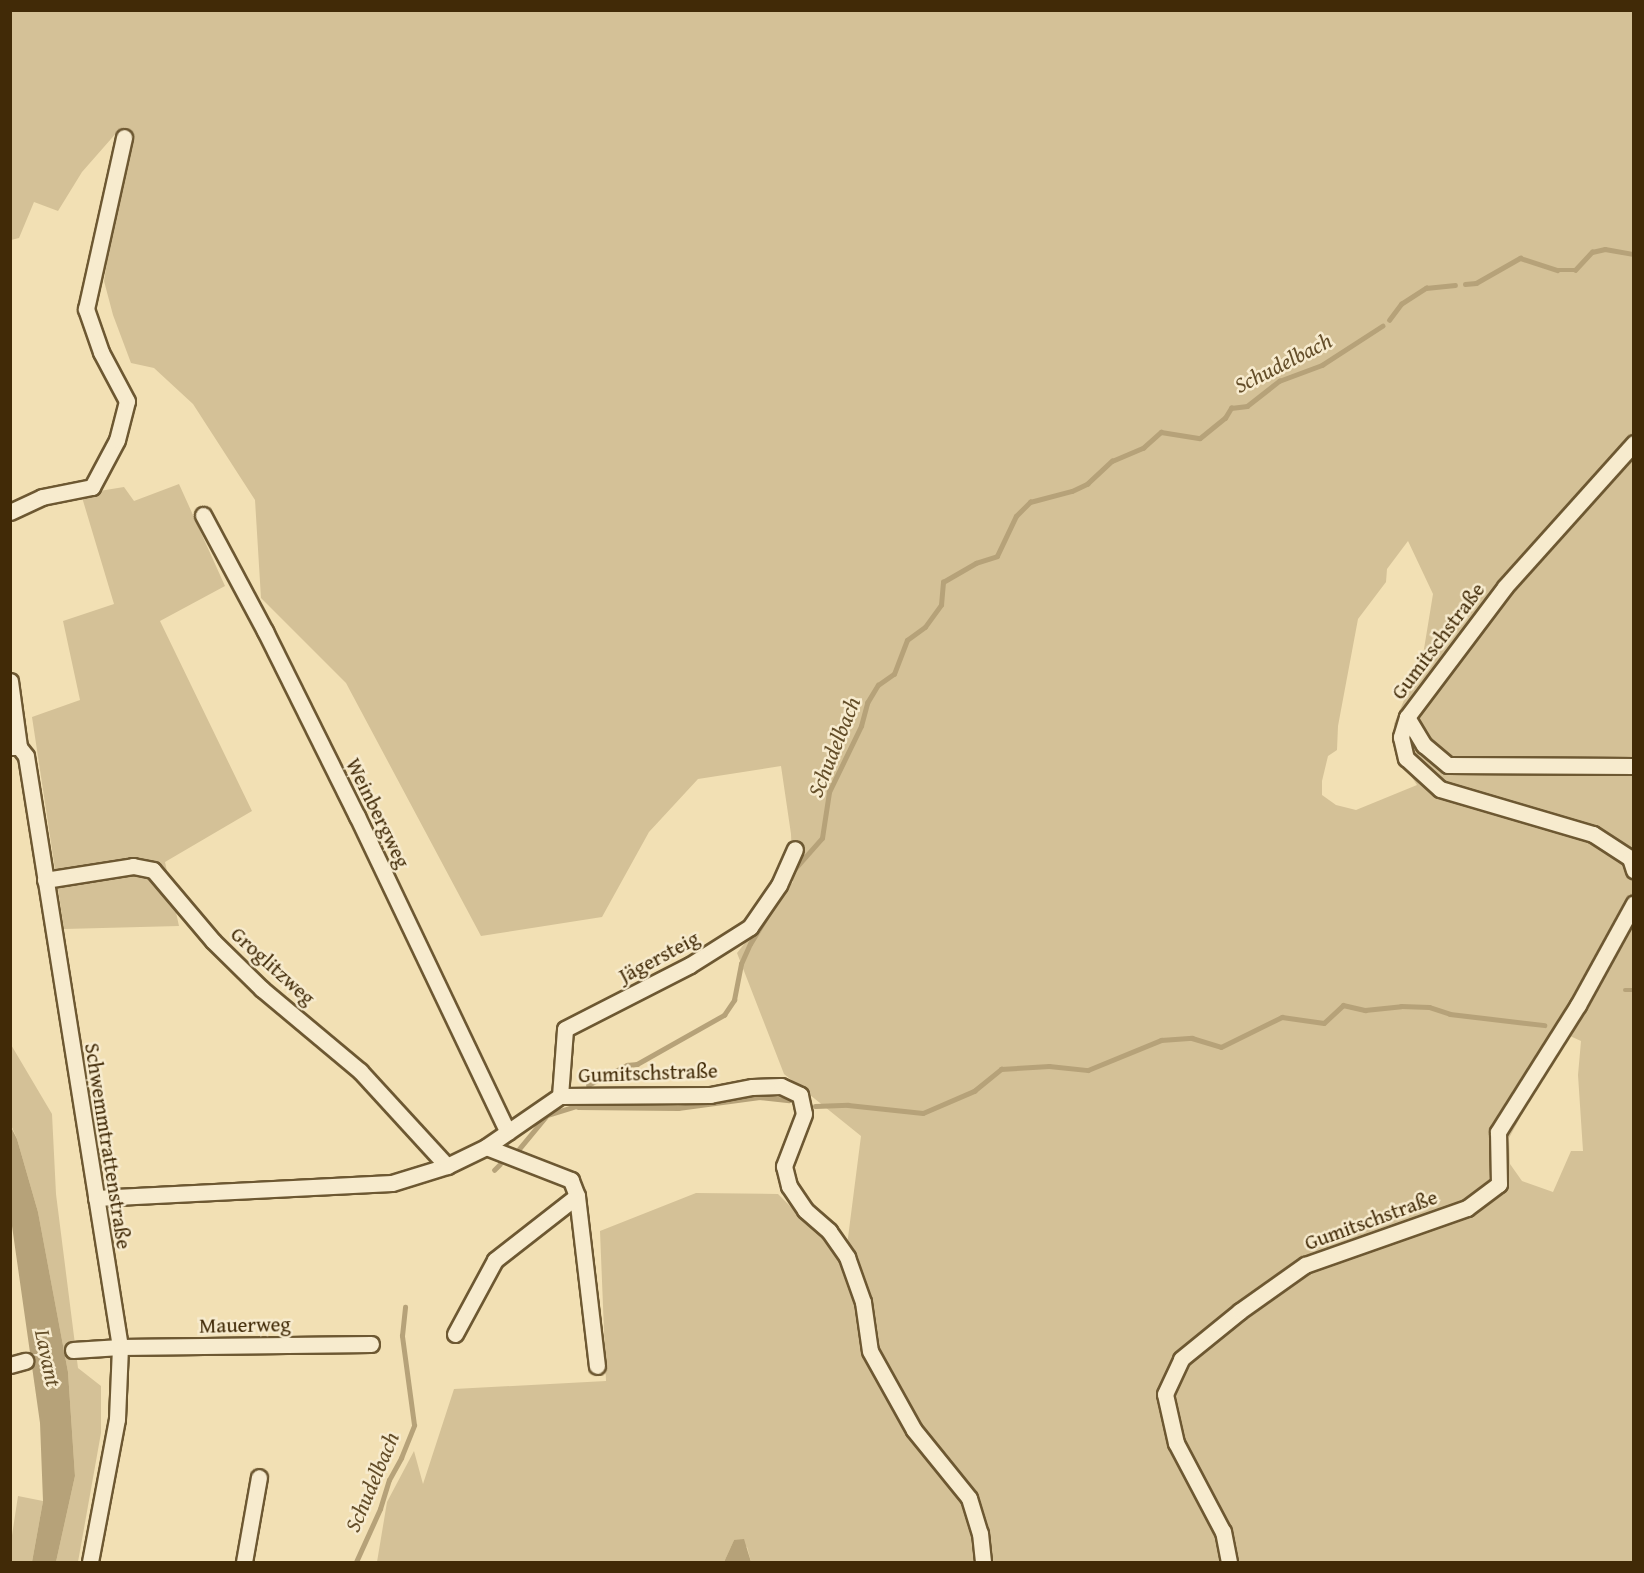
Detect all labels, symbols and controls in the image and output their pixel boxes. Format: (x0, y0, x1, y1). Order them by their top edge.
water label: Schudelbach (1230, 327, 1336, 399)
street label: Gumitschstraße (1386, 578, 1490, 704)
water label: Schudelbach (802, 693, 866, 801)
street label: Weinbergweg (341, 754, 415, 872)
street label: Groglitzweg (226, 921, 320, 1011)
street label: Jägersteig (614, 925, 704, 989)
street label: Schwemmtrattenstraße (79, 1041, 137, 1251)
street label: Gumitschstraße (578, 1058, 718, 1088)
street label: Gumitschstraße (1301, 1184, 1441, 1256)
street label: Mauerweg (199, 1312, 291, 1338)
water label: Lavant (29, 1327, 67, 1389)
water label: Schudelbach (339, 1428, 405, 1536)

